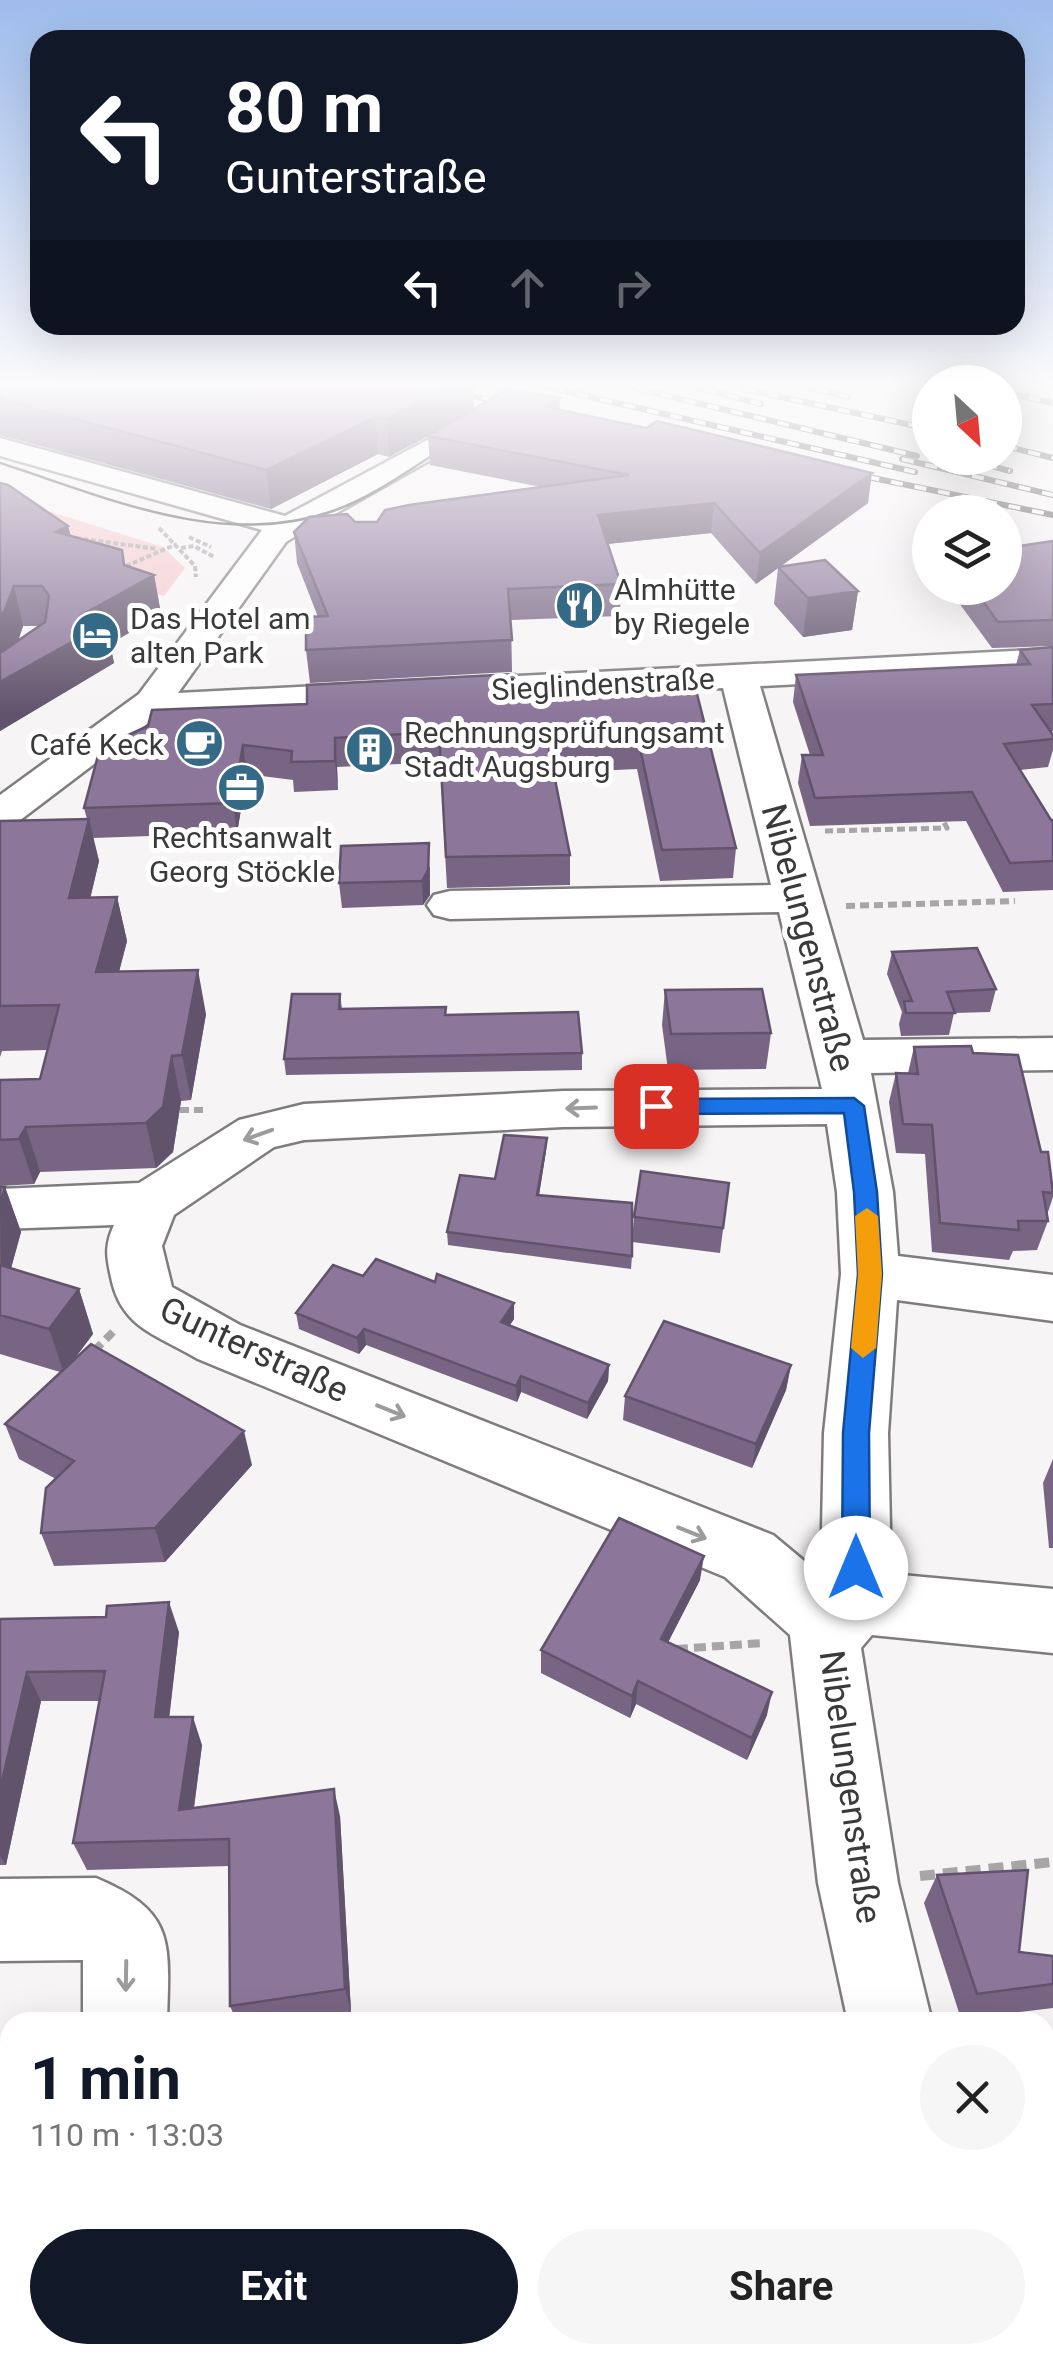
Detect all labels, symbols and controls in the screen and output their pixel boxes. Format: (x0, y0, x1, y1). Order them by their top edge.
text: 80 m (225, 67, 383, 149)
icon: left (60, 70, 190, 200)
text: Gunterstraße (225, 151, 487, 204)
icon: left (395, 260, 450, 315)
icon: ahead (500, 260, 555, 315)
icon: right (605, 260, 660, 315)
north arrow (912, 365, 1022, 475)
map controls (912, 365, 1022, 605)
button: layers (912, 495, 1022, 605)
place label: Almhütte by Riegele (614, 572, 750, 641)
restaurant icon: Almhütte by Riegele (553, 580, 605, 632)
place label: Das Hotel am alten Park (130, 601, 311, 670)
hotel icon: Das Hotel am alten Park (69, 609, 121, 661)
street label: Sieglindenstraße (491, 661, 715, 707)
place label: Rechnungsprüfungsamt Stadt Augsburg (404, 715, 724, 784)
cafe icon: Café Keck (173, 718, 225, 770)
building icon: Rechnungsprüfungsamt Stadt Augsburg (343, 723, 395, 775)
place label: Café Keck (29, 727, 165, 762)
office icon: Rechtsanwalt Georg Stöckle (216, 762, 268, 814)
street label: Nibelungenstraße (753, 800, 863, 1076)
place label: Rechtsanwalt Georg Stöckle (149, 820, 335, 889)
pin (614, 1064, 699, 1149)
icon: arrive (629, 1079, 684, 1134)
one-way arrow (566, 1099, 598, 1118)
one-way arrow (244, 1127, 275, 1145)
street label: Gunterstraße (153, 1288, 355, 1412)
one-way arrow (375, 1404, 406, 1422)
position arrow (804, 1516, 908, 1620)
one-way arrow (676, 1526, 707, 1544)
street label: Nibelungenstraße (811, 1648, 889, 1926)
one-way arrow (116, 1959, 135, 1991)
text: 1 min (30, 2043, 181, 2114)
button: close (920, 2045, 1025, 2150)
text: 110 m · 13:03 (30, 2116, 224, 2154)
button: Exit (30, 2229, 518, 2344)
button: Share (538, 2229, 1025, 2344)

